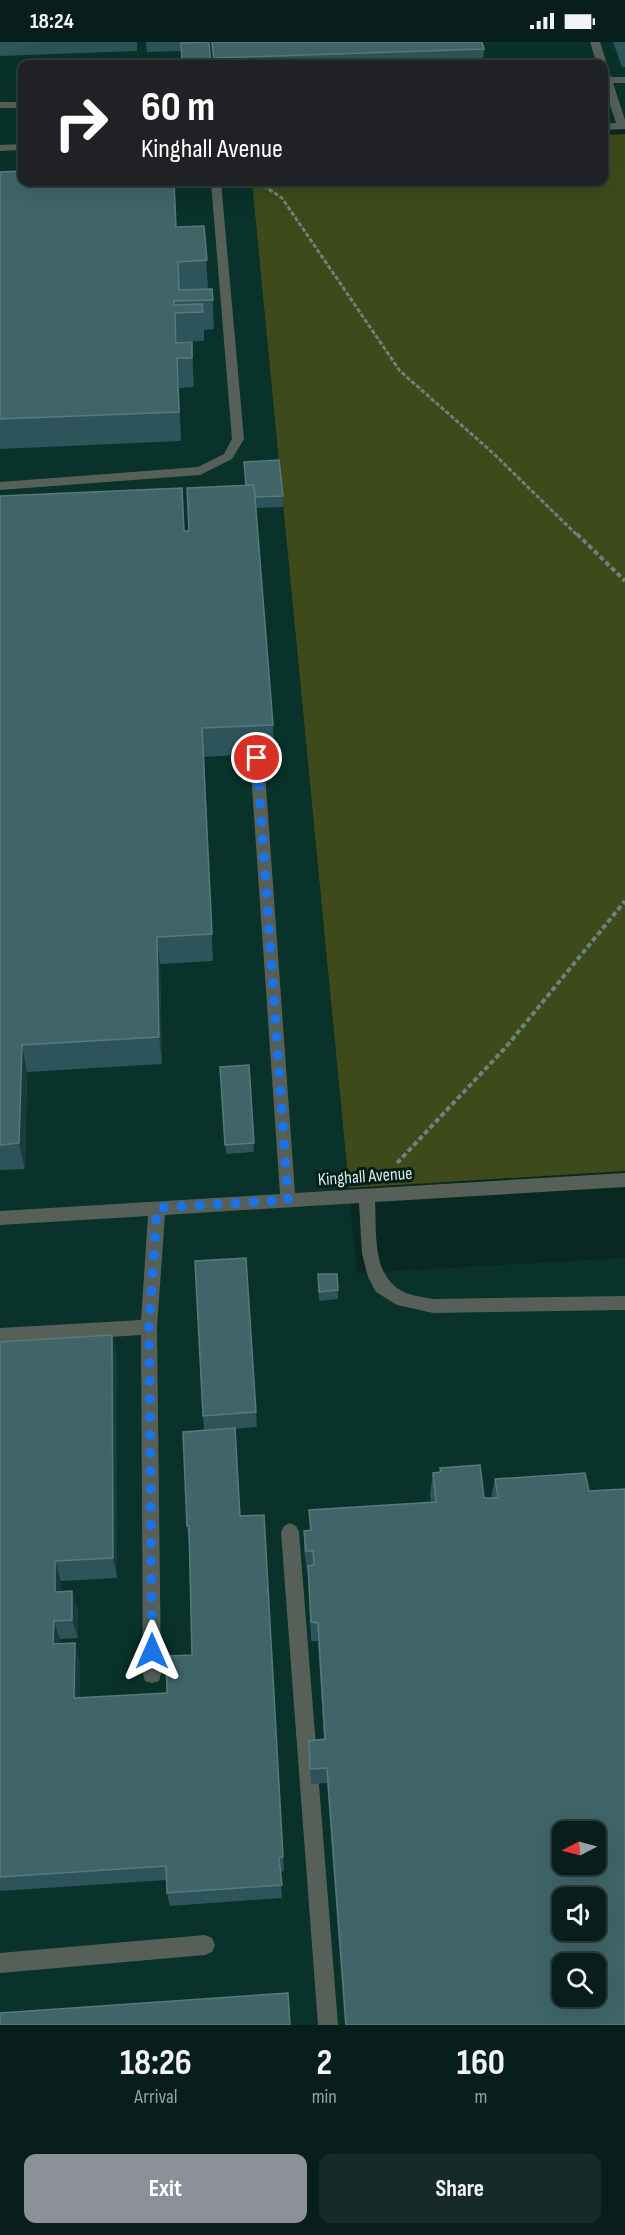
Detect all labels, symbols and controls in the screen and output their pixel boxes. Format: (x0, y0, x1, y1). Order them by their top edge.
text: 18:24 (30, 8, 74, 35)
text: 60 m (141, 82, 215, 133)
icon: right (42, 84, 120, 162)
text: Kinghall Avenue (141, 133, 283, 165)
pin (231, 732, 282, 783)
icon: arrive (240, 741, 273, 774)
street label: Kinghall Avenue (317, 1163, 413, 1190)
position arrow (120, 1619, 184, 1683)
north arrow (552, 1821, 606, 1875)
map controls (552, 1821, 606, 2007)
button: sound (552, 1887, 606, 1941)
button: search (552, 1953, 606, 2007)
text: 18:26 (120, 2042, 192, 2085)
text: 2 (316, 2042, 332, 2085)
text: 160 (457, 2042, 505, 2085)
text: Arrival (134, 2085, 177, 2109)
text: min (312, 2085, 337, 2109)
text: m (474, 2085, 487, 2109)
button: Exit (24, 2154, 307, 2223)
button: Share (319, 2154, 601, 2223)

